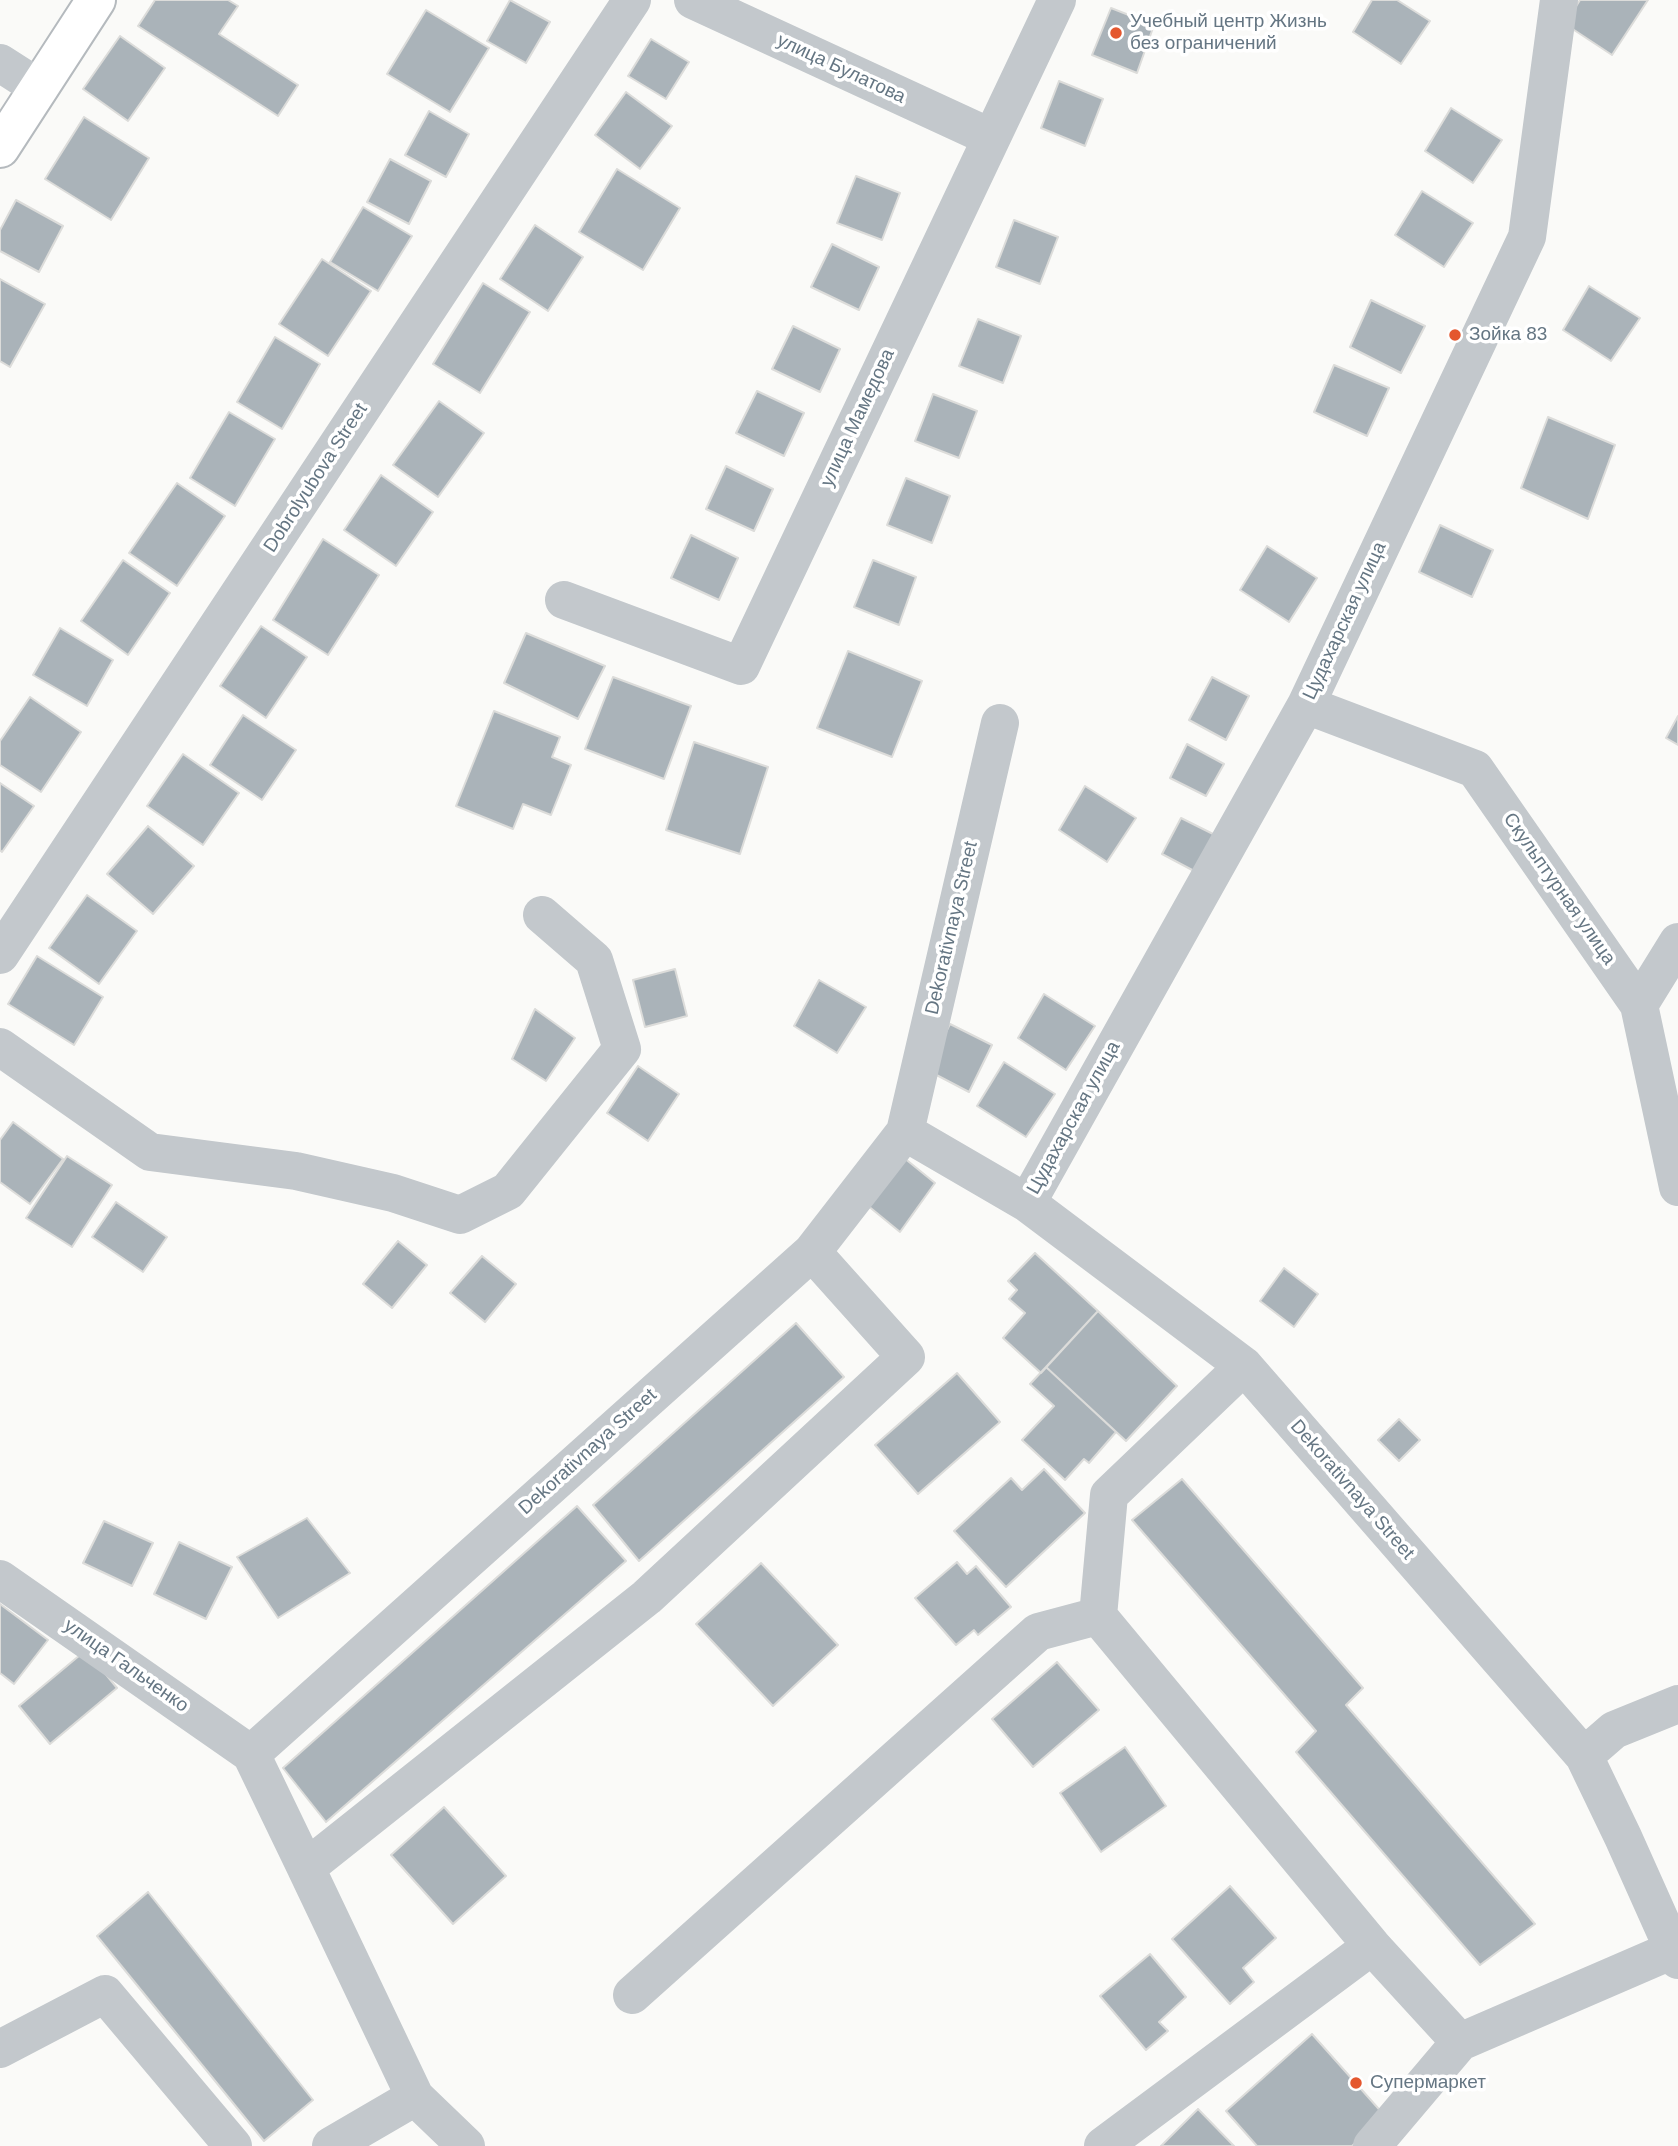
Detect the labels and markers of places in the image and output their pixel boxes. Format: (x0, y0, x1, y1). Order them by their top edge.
place label: Учебный центр Жизнь без ограничений (1130, 11, 1327, 55)
marker: Учебный центр Жизнь без ограничений (1108, 25, 1124, 41)
place label: Зойка 83 (1469, 324, 1547, 346)
marker: Зойка 83 (1447, 327, 1463, 343)
place label: Супермаркет (1370, 2072, 1486, 2094)
marker: Супермаркет (1348, 2075, 1364, 2091)

